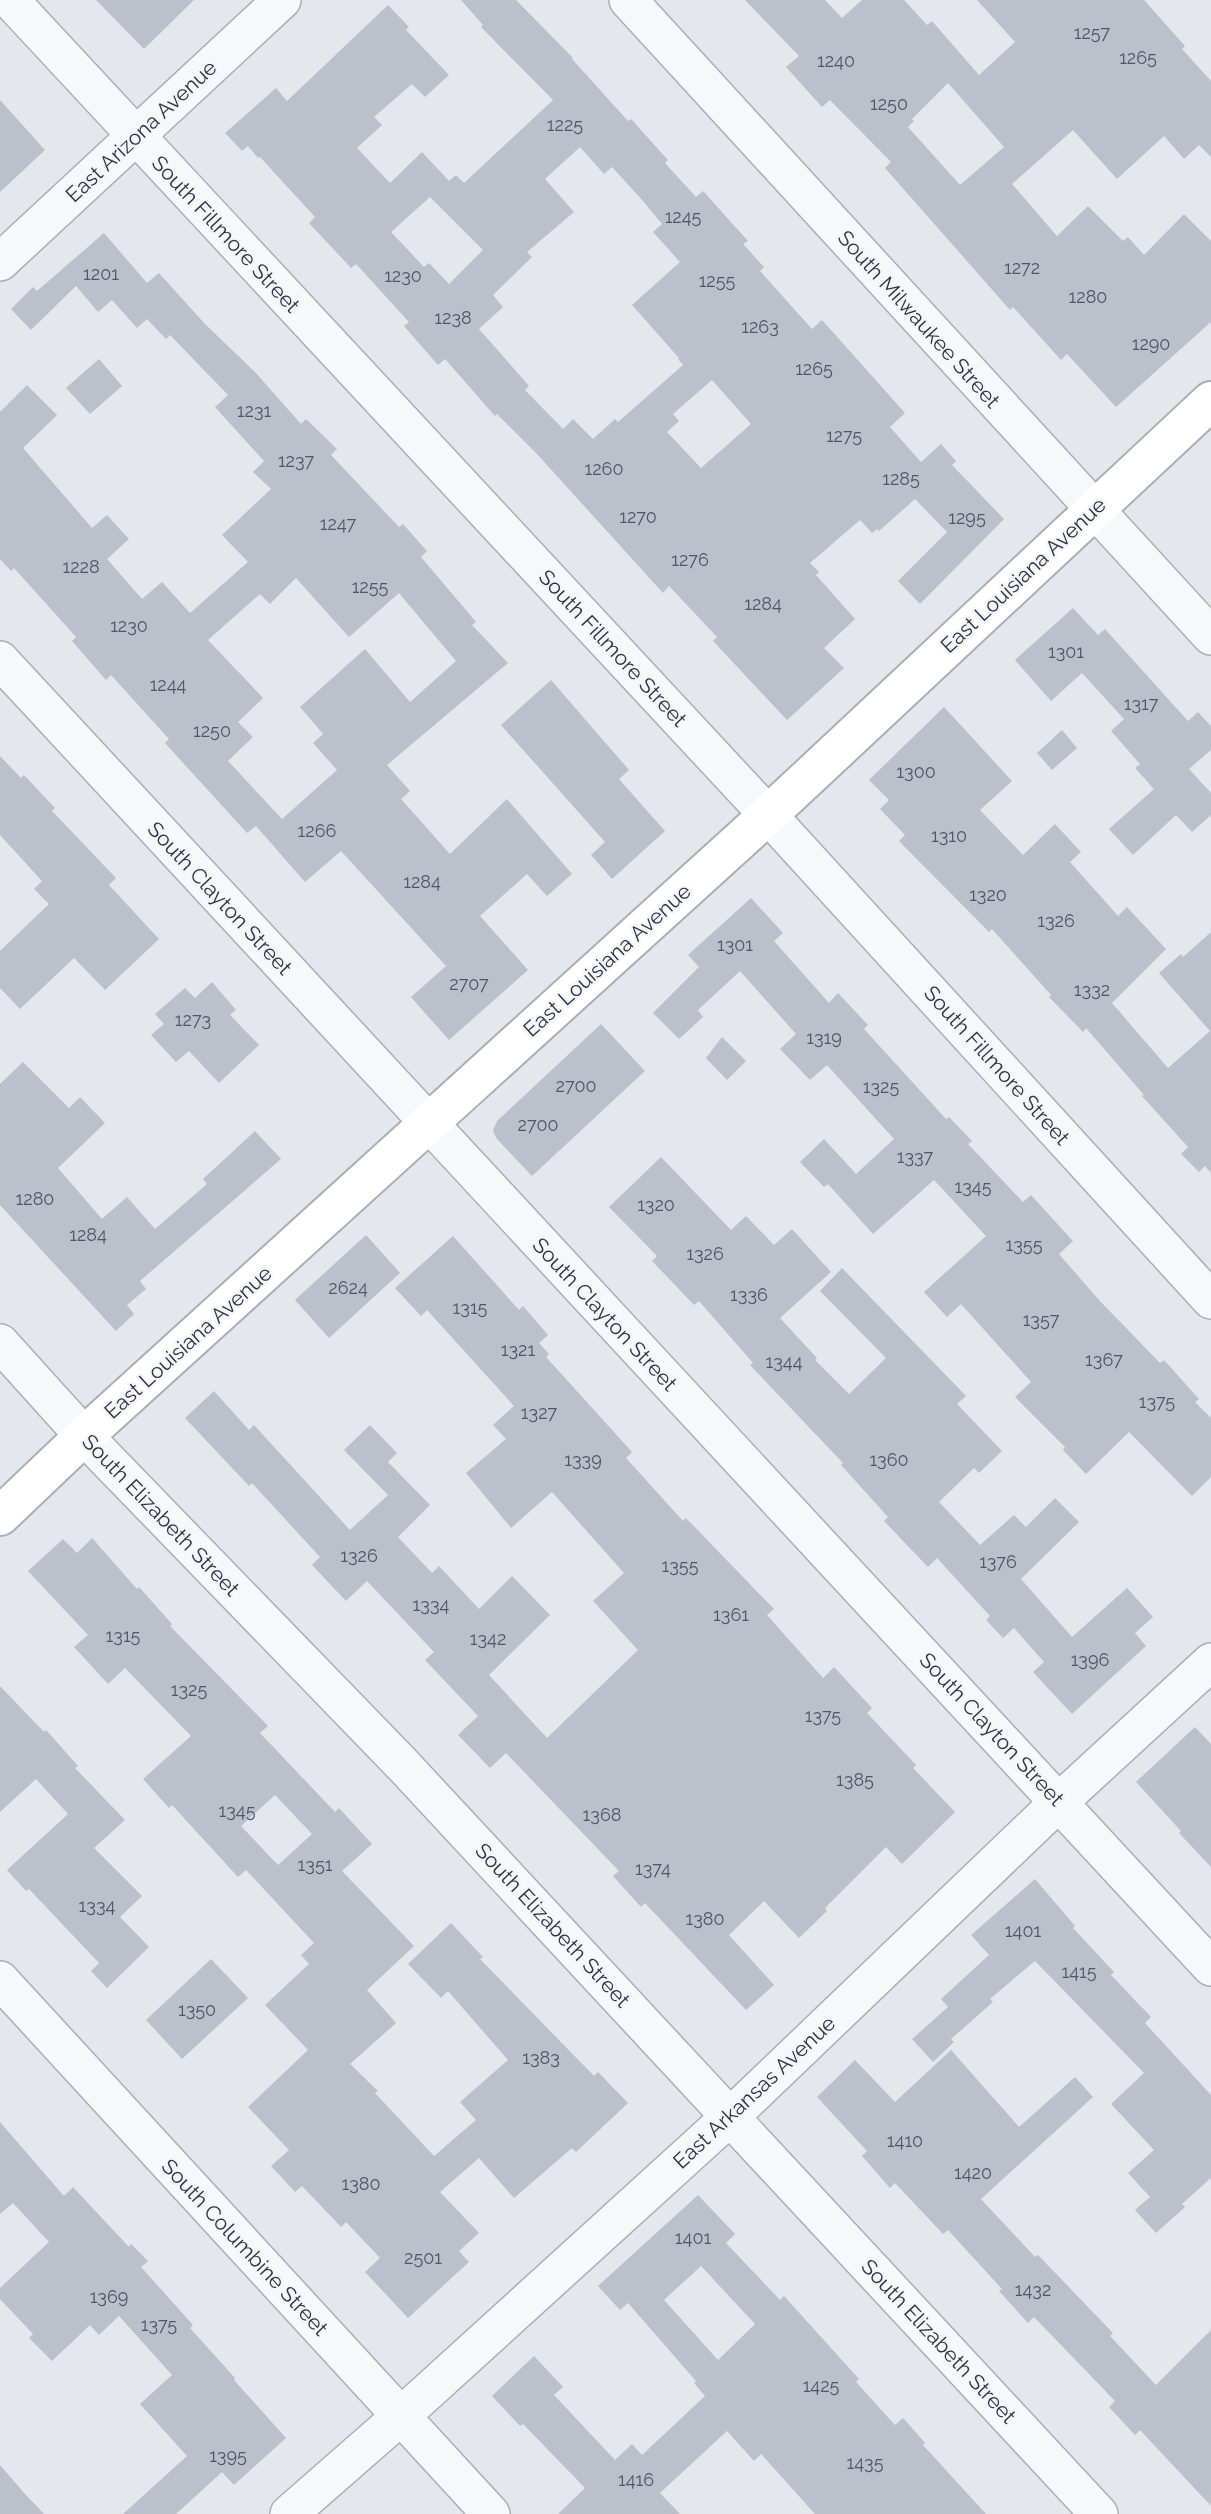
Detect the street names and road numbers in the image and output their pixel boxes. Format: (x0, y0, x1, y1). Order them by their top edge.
street label: East Arizona Avenue (60, 55, 222, 207)
street label: South Fillmore Street (147, 150, 305, 318)
street label: South Milwaukee Street (833, 225, 1005, 413)
street label: East Louisiana Avenue (935, 492, 1111, 658)
street label: South Fillmore Street (534, 564, 692, 732)
street label: South Clayton Street (143, 816, 297, 980)
street label: East Louisiana Avenue (518, 878, 696, 1042)
street label: South Fillmore Street (919, 980, 1075, 1150)
street label: South Clayton Street (528, 1232, 682, 1396)
street label: East Louisiana Avenue (99, 1260, 277, 1424)
street label: South Elizabeth Street (77, 1429, 245, 1601)
street label: South Clayton Street (915, 1647, 1069, 1811)
street label: South Elizabeth Street (470, 1838, 636, 2012)
street label: East Arkansas Avenue (668, 2010, 840, 2174)
street label: South Columbine Street (157, 2153, 333, 2341)
street label: South Elizabeth Street (856, 2254, 1022, 2428)

